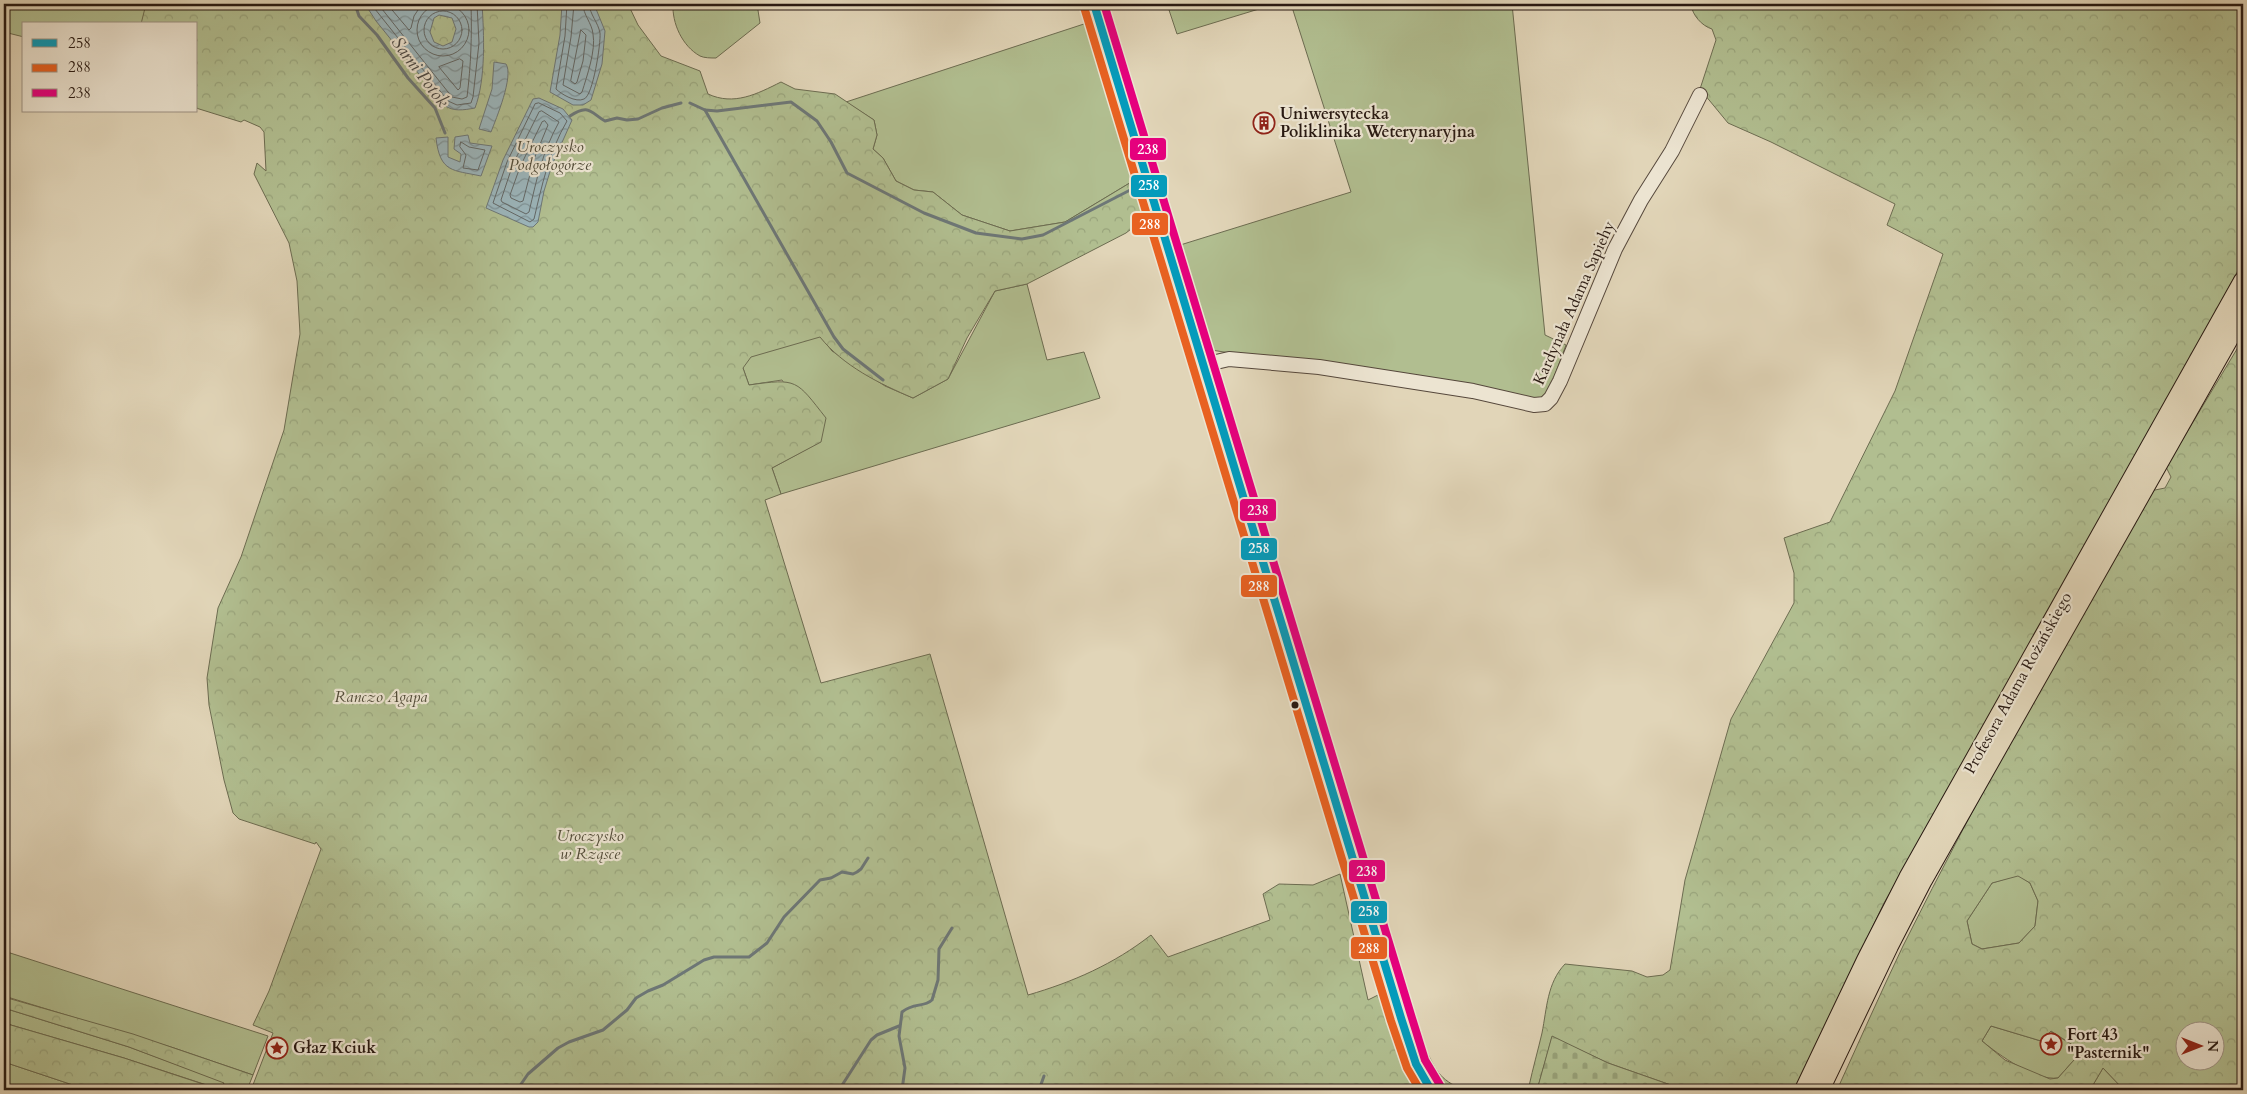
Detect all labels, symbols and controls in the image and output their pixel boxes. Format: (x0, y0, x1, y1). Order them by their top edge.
legend (22, 22, 198, 112)
water label: Sarni Potok (385, 31, 455, 113)
text: 258 (68, 33, 91, 53)
text: 288 (68, 57, 91, 77)
text: 238 (68, 83, 91, 103)
place label: Uniwersytecka Poliklinika Weterynaryjna (1280, 103, 1475, 143)
building icon: Uniwersytecka Poliklinika Weterynaryjna (1252, 111, 1276, 135)
park label: Uroczysko Podgołogórze (509, 136, 592, 176)
line badge: 238 (1129, 137, 1167, 161)
text: 238 (1137, 140, 1159, 159)
line badge: 258 (1130, 174, 1168, 198)
text: 258 (1138, 176, 1160, 195)
line badge: 288 (1131, 212, 1169, 236)
text: 288 (1139, 215, 1161, 234)
street label: Kardynała Adama Sapiehy (1528, 217, 1620, 388)
line badge: 238 (1239, 498, 1277, 522)
text: 238 (1247, 501, 1269, 520)
line badge: 258 (1240, 537, 1278, 561)
text: 258 (1248, 539, 1270, 558)
line badge: 288 (1240, 574, 1278, 598)
text: 288 (1248, 577, 1270, 596)
street label: Profesora Adama Rożańskiego (1959, 588, 2077, 778)
park label: Ranczo Agapa (335, 686, 427, 708)
unlabelled marker (1290, 700, 1300, 710)
park label: Uroczysko w Rząsce (556, 825, 624, 865)
line badge: 238 (1348, 859, 1386, 883)
text: 238 (1356, 862, 1378, 881)
line badge: 258 (1350, 900, 1388, 924)
text: 258 (1358, 902, 1380, 921)
line badge: 288 (1350, 936, 1388, 960)
text: 288 (1358, 939, 1380, 958)
north arrow (2174, 1022, 2224, 1072)
place label: Fort 43 "Pasternik" (2067, 1024, 2149, 1064)
place icon: Fort 43 "Pasternik" (2039, 1032, 2063, 1056)
place icon: Głaz Kciuk (265, 1036, 289, 1060)
place label: Głaz Kciuk (293, 1037, 376, 1059)
text: N (2203, 1040, 2222, 1052)

